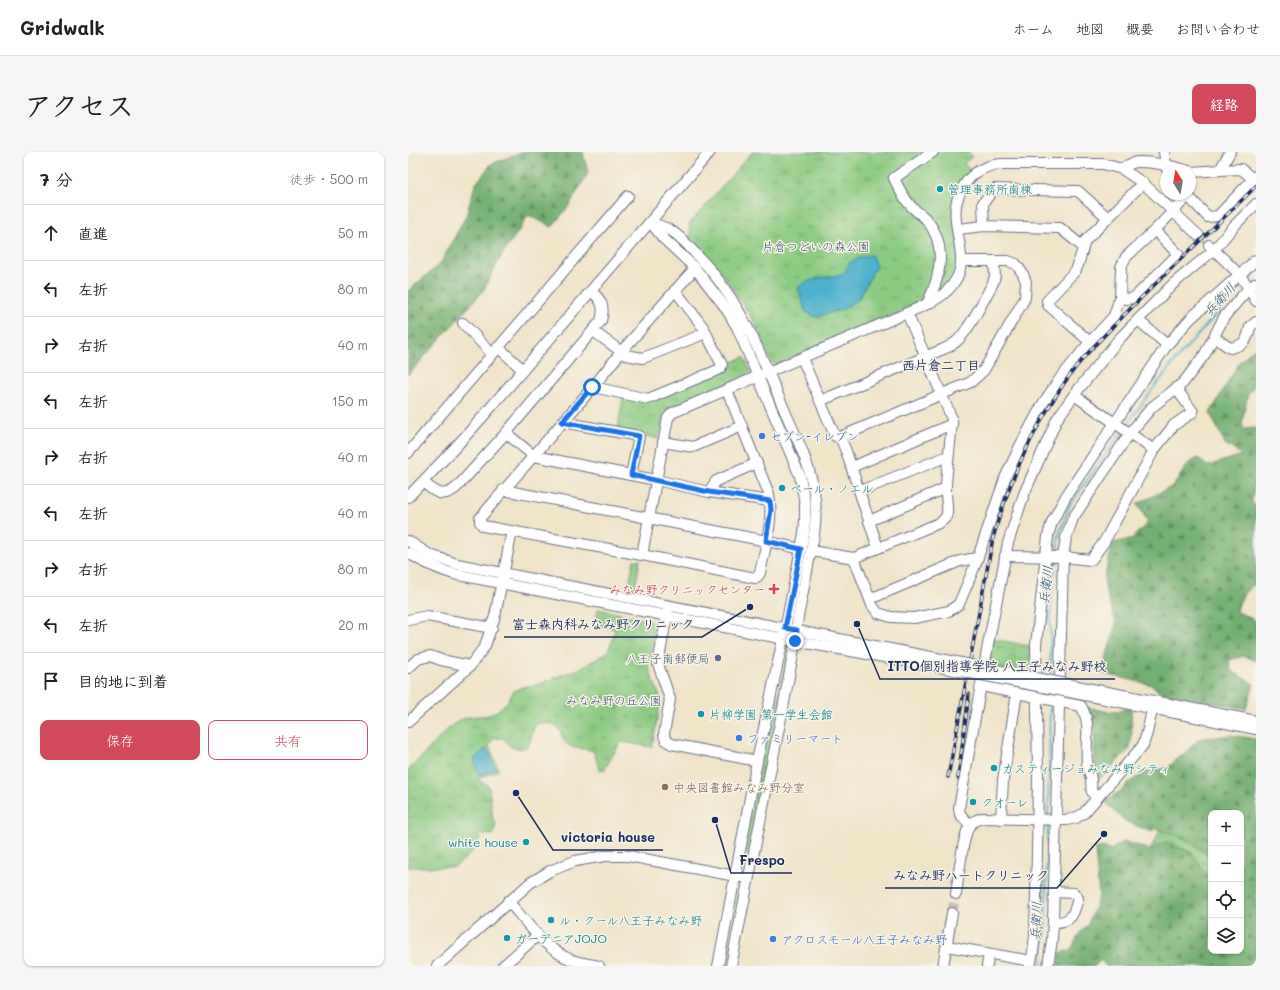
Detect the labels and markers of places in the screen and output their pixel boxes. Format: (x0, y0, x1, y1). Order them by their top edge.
place label: 管理事務所南棟 (948, 181, 1032, 197)
marker: 管理事務所南棟 (935, 184, 945, 194)
place label: セブン-イレブン (770, 428, 859, 444)
marker: セブン-イレブン (757, 431, 767, 441)
place label: ペール・ノエル (790, 480, 873, 496)
marker: ペール・ノエル (777, 483, 787, 493)
place label: みなみ野クリニックセンター (609, 581, 765, 597)
marker: みなみ野クリニックセンター (768, 583, 780, 595)
callout: 富士森内科みなみ野クリニック (504, 612, 702, 637)
place label: 八王子南郵便局 (626, 650, 710, 666)
marker: 八王子南郵便局 (713, 653, 723, 663)
callout: ITTO個別指導学院 八王子みなみ野校 (880, 654, 1115, 679)
place label: 片柳学園 第一学生会館 (709, 706, 833, 722)
marker: 片柳学園 第一学生会館 (696, 709, 706, 719)
place label: ファミリーマート (747, 730, 843, 746)
marker: ファミリーマート (734, 733, 744, 743)
place label: カスティージョみなみ野シティ (1002, 760, 1171, 776)
marker: カスティージョみなみ野シティ (989, 763, 999, 773)
place label: 中央図書館みなみ野分室 (673, 779, 805, 795)
marker: 中央図書館みなみ野分室 (660, 782, 670, 792)
place label: クオーレ (981, 794, 1029, 810)
marker: クオーレ (968, 797, 978, 807)
callout: victoria house (553, 825, 663, 850)
place label: white house (448, 834, 518, 850)
marker: white house (521, 837, 531, 847)
callout: Frespo (731, 848, 792, 873)
callout: みなみ野ハートクリニック (885, 863, 1057, 888)
place label: ル・クール八王子みなみ野 (559, 912, 702, 928)
marker: ル・クール八王子みなみ野 (546, 915, 556, 925)
place label: ガーデニアJOJO (515, 930, 607, 946)
place label: アクロスモール八王子みなみ野 (781, 931, 947, 947)
marker: ガーデニアJOJO (502, 933, 512, 943)
marker: アクロスモール八王子みなみ野 (768, 934, 778, 944)

